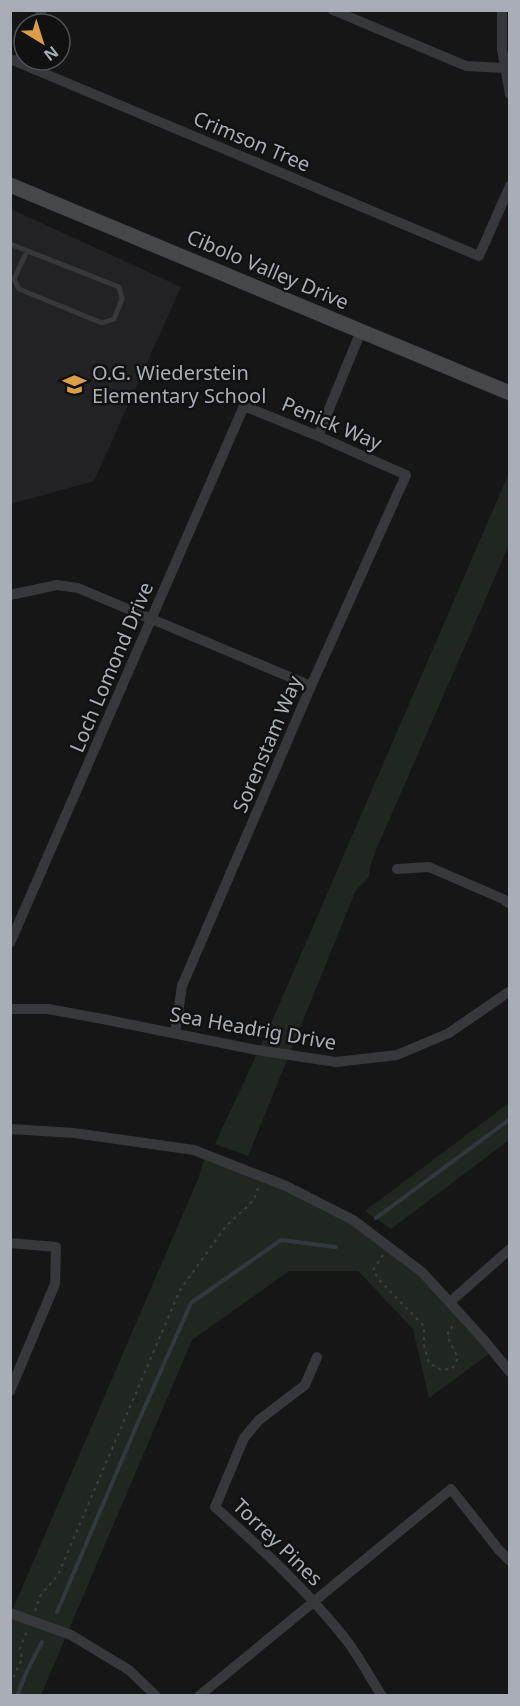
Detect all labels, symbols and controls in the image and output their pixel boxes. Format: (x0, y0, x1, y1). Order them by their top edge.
north arrow (12, 12, 72, 72)
text: N (39, 41, 63, 66)
street label: Crimson Tree (189, 104, 315, 178)
street label: Cibolo Valley Drive (183, 223, 353, 315)
place label: O.G. Wiederstein Elementary School (92, 359, 266, 409)
school or university icon: O.G. Wiederstein Elementary School (61, 371, 87, 397)
street label: Penick Way (278, 390, 387, 456)
street label: Loch Lomond Drive (63, 578, 159, 756)
street label: Sorenstam Way (226, 671, 308, 817)
street label: Sea Headrig Drive (168, 1000, 338, 1056)
street label: Torrey Pines (227, 1492, 329, 1592)

